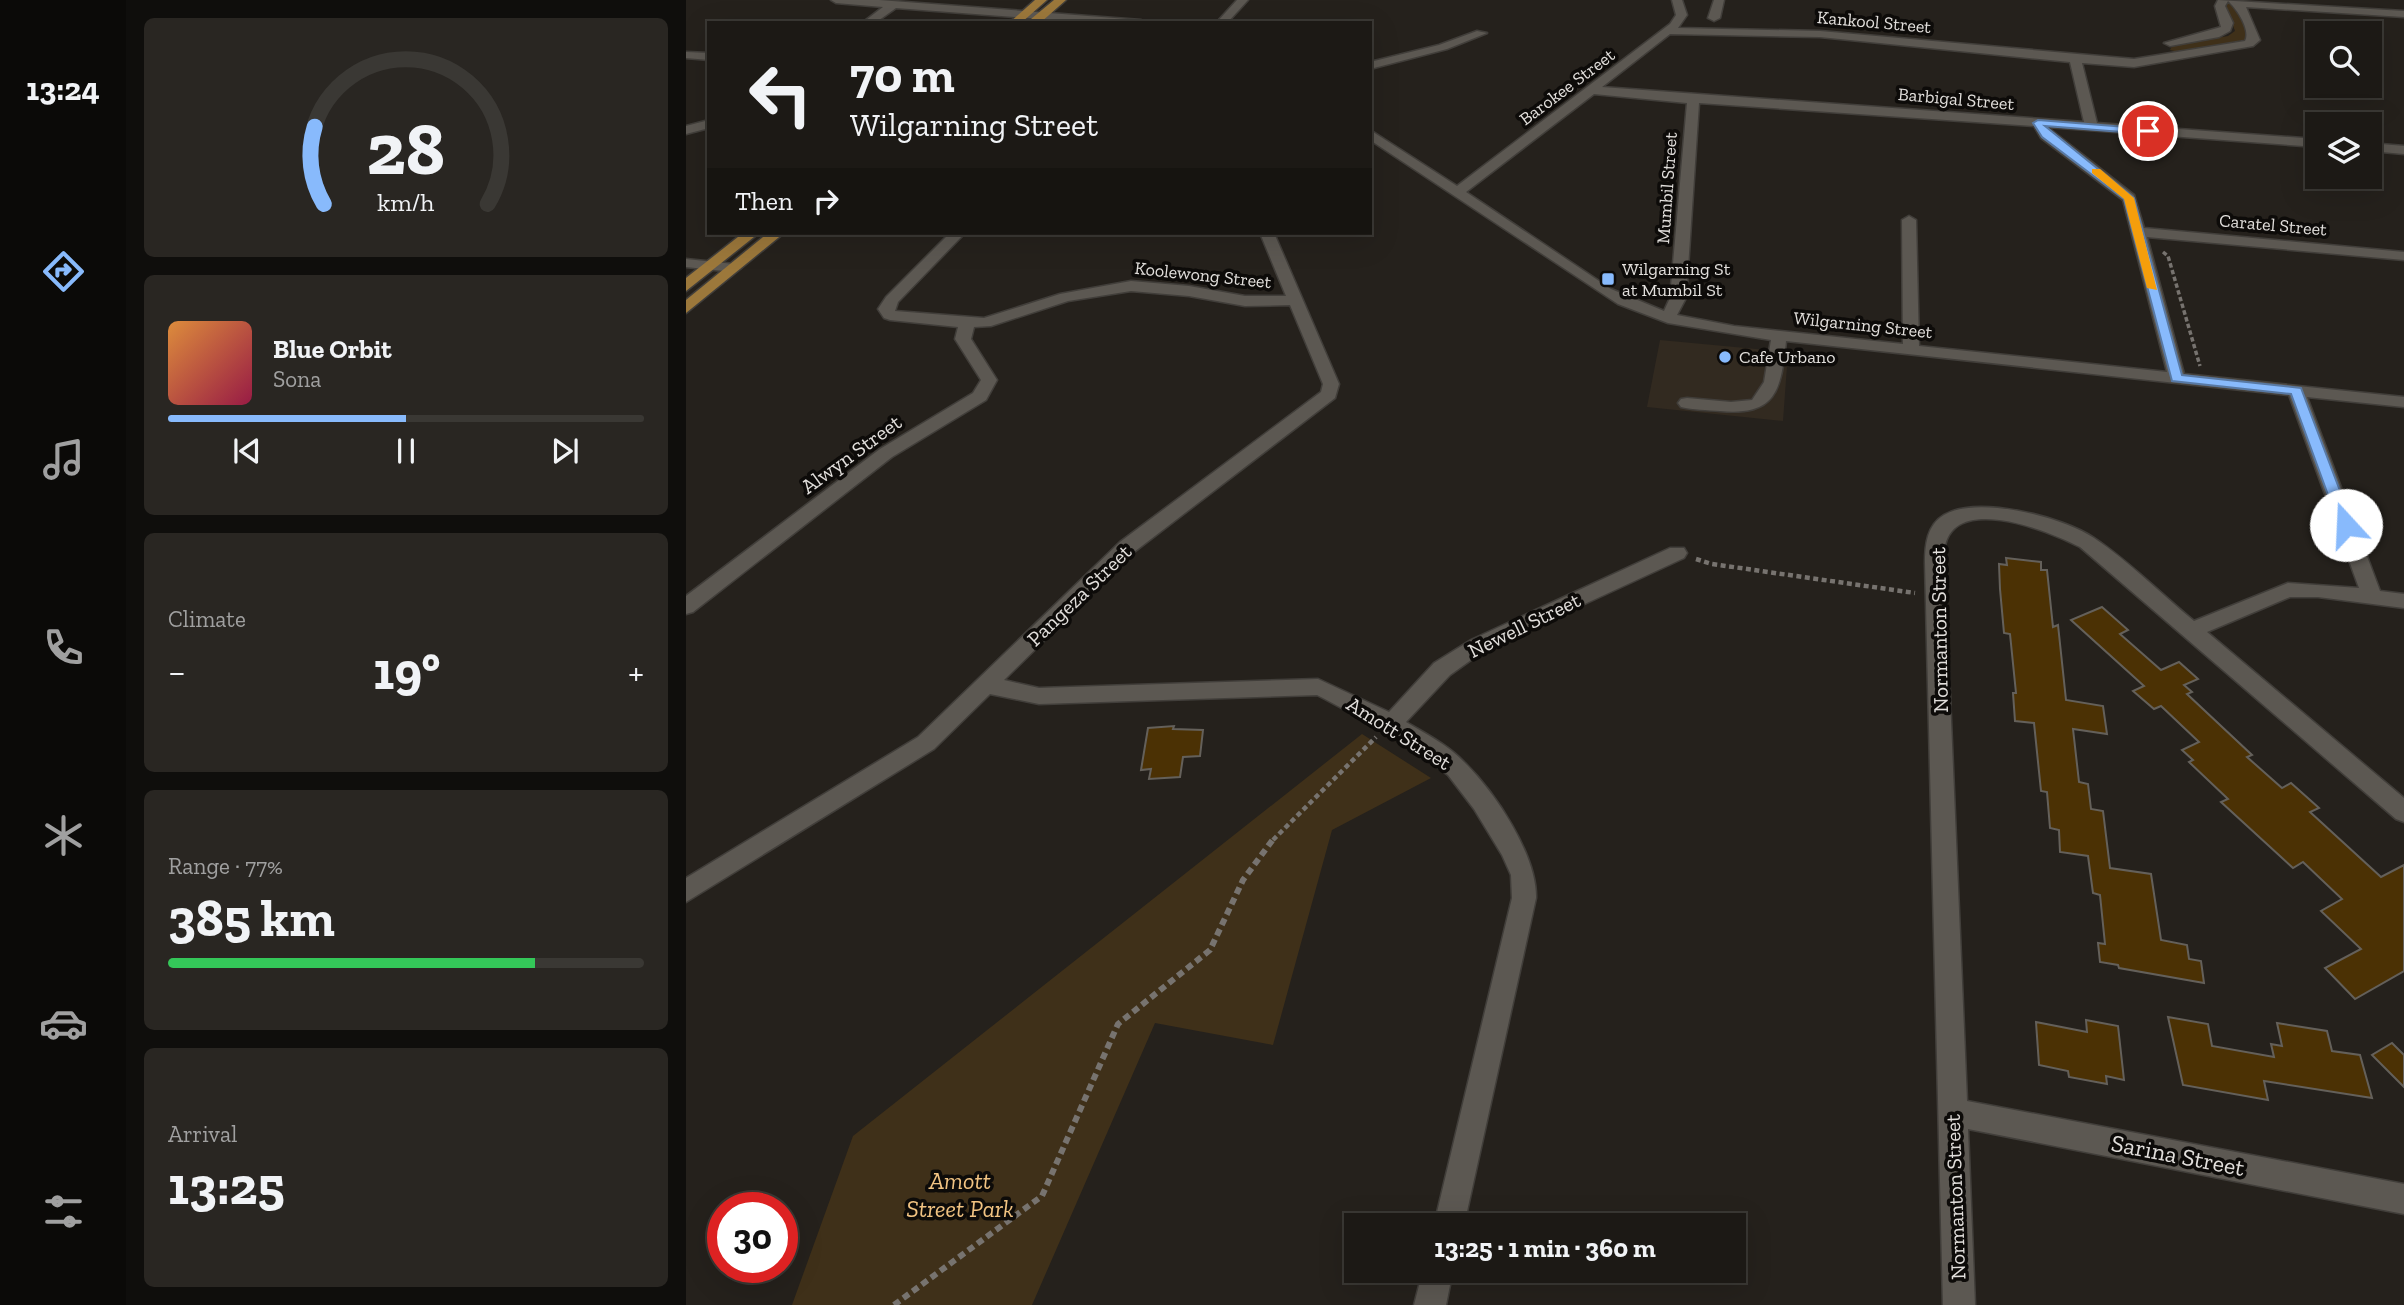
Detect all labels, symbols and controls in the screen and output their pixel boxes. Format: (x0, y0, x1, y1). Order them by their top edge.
street label: Kankool Street (1816, 6, 1932, 38)
map controls (2305, 21, 2382, 189)
button: search (2305, 21, 2382, 98)
street label: Barokee Street (1515, 44, 1619, 130)
text: 70 m (850, 46, 955, 105)
icon: left (735, 49, 826, 140)
text: 13:24 (26, 70, 100, 108)
street label: Barbigal Street (1897, 83, 2015, 115)
pin (2118, 101, 2178, 161)
text: 28 (367, 105, 445, 193)
text: Wilgarning Street (850, 106, 1098, 144)
icon: arrive (2129, 112, 2167, 150)
button: layers (2305, 112, 2382, 189)
street label: Mumbil Street (1652, 131, 1682, 245)
icon: right (807, 182, 845, 220)
text: Then (735, 185, 793, 217)
text: km/h (377, 187, 435, 217)
street label: Caratel Street (2218, 209, 2328, 241)
icon: directions (39, 247, 88, 296)
street label: Koolewong Street (1134, 257, 1273, 293)
place label: Wilgarning St at Mumbil St (1622, 258, 1731, 301)
marker: Wilgarning St at Mumbil St (1600, 271, 1616, 287)
street label: Wilgarning Street (1792, 307, 1934, 343)
text: Blue Orbit (273, 333, 392, 365)
place label: Cafe Urbano (1739, 346, 1835, 368)
marker: Cafe Urbano (1717, 349, 1733, 365)
text: Sona (273, 365, 321, 393)
street label: Alwyn Street (796, 409, 906, 499)
icon: previous (228, 432, 266, 470)
icon: pause (387, 432, 425, 470)
icon: next (546, 432, 584, 470)
icon: music (39, 435, 88, 484)
position arrow (2309, 488, 2383, 562)
street label: Pangeza Street (1022, 539, 1137, 651)
street label: Normanton Street (1925, 547, 1953, 713)
street label: Newell Street (1464, 587, 1584, 663)
text: Climate (168, 605, 246, 633)
icon: phone (39, 623, 88, 672)
text: 19° (373, 640, 440, 702)
text: − (168, 649, 186, 695)
text: + (628, 649, 644, 695)
street label: Amott Street (1342, 691, 1456, 775)
icon: climate (39, 811, 88, 860)
text: Range · 77% (168, 852, 283, 880)
text: 385 km (168, 887, 335, 949)
icon: car (39, 999, 88, 1048)
street label: Normanton Street (1940, 1114, 1970, 1280)
text: Arrival (168, 1120, 237, 1148)
street label: Sarina Street (2109, 1128, 2247, 1182)
text: 13:25 (168, 1155, 285, 1217)
park label: Amott Street Park (906, 1166, 1014, 1223)
icon: filters (39, 1187, 88, 1236)
speed limit sign: 30 (707, 1192, 798, 1283)
text: 13:25 · 1 min · 360 m (1434, 1232, 1656, 1264)

